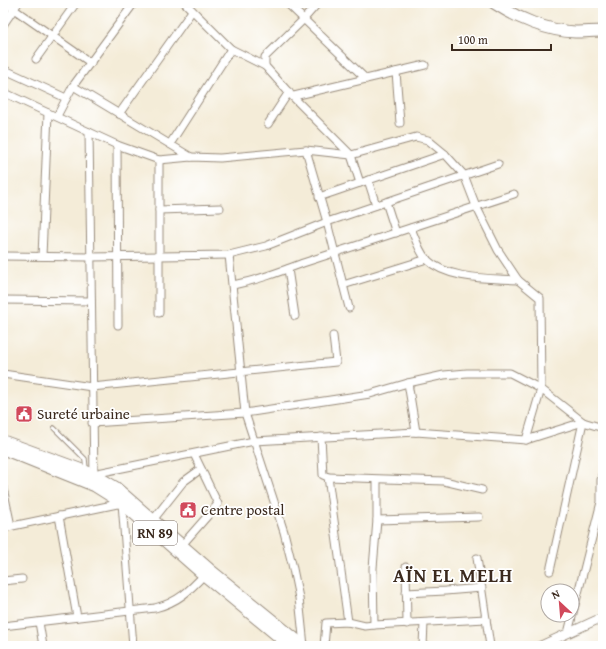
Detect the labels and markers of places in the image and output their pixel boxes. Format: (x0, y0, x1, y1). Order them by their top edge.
place label: Sureté urbaine (37, 403, 130, 424)
public building icon: Sureté urbaine (14, 404, 34, 424)
place label: Centre postal (201, 499, 285, 520)
public building icon: Centre postal (178, 500, 198, 520)

